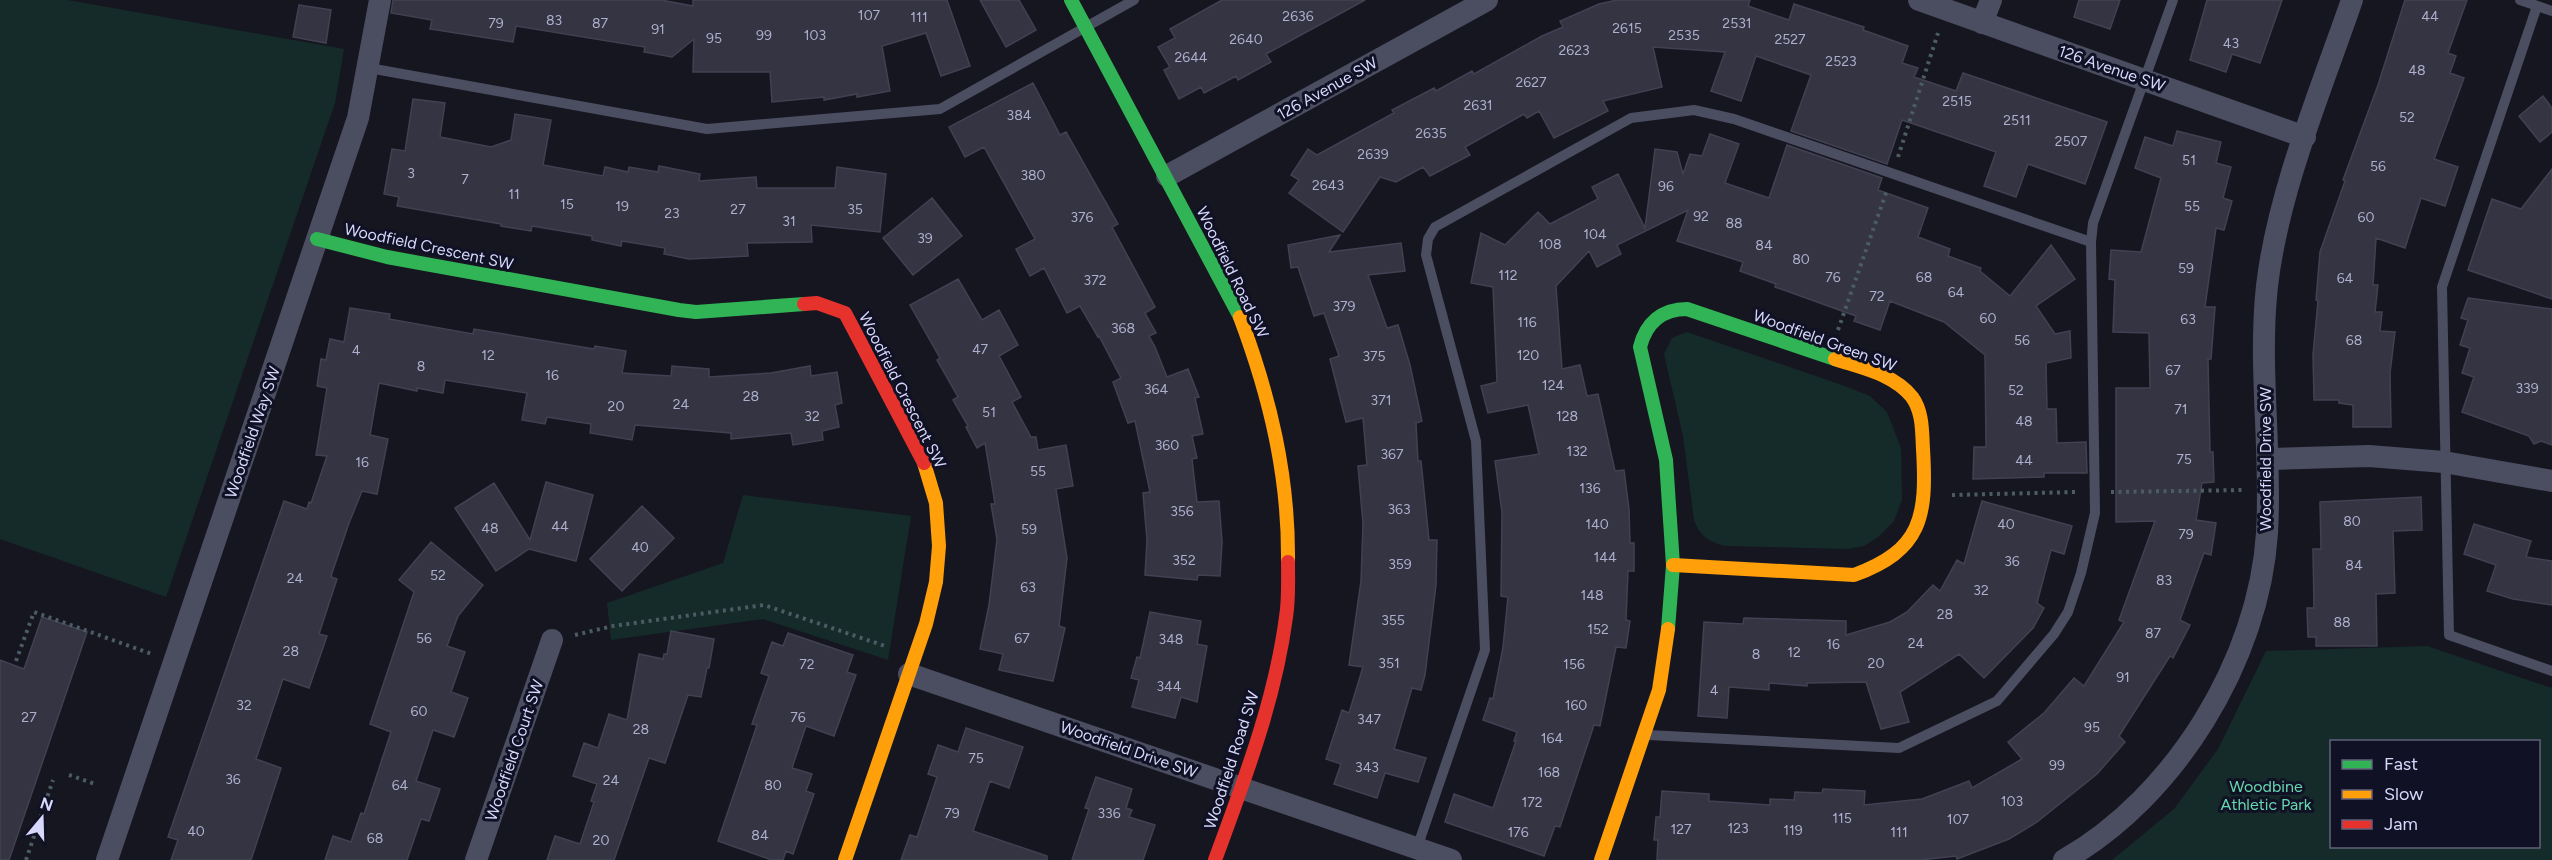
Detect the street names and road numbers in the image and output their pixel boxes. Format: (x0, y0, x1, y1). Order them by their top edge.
street label: 126 Avenue SW (2056, 41, 2168, 96)
street label: 126 Avenue SW (1274, 53, 1381, 124)
street label: Woodfield Road SW (1192, 203, 1273, 342)
street label: Woodfield Crescent SW (343, 219, 516, 274)
street label: Woodfield Green SW (1751, 306, 1900, 375)
street label: Woodfield Crescent SW (855, 309, 950, 472)
street label: Woodfield Way SW (221, 363, 284, 501)
street label: Woodfield Drive SW (2256, 386, 2275, 531)
street label: Woodfield Court SW (481, 676, 548, 823)
street label: Woodfield Road SW (1200, 688, 1263, 831)
street label: Woodfield Drive SW (1058, 717, 1201, 782)

